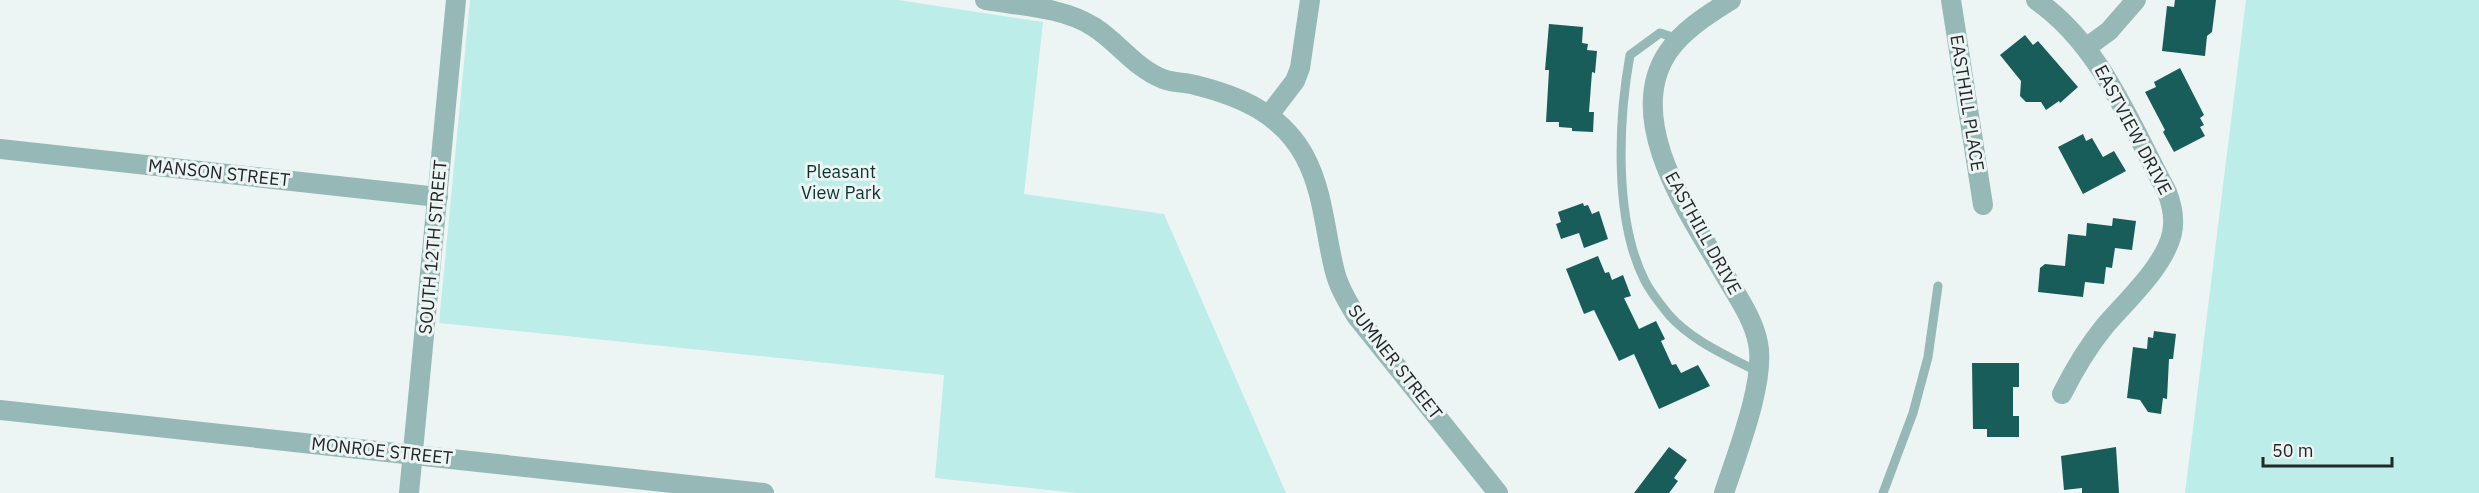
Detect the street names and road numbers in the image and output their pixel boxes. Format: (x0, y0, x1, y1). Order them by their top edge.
street label: EASTHILL PLACE (1945, 33, 1990, 173)
street label: EASTVIEW DRIVE (2090, 61, 2177, 199)
street label: MANSON STREET (147, 154, 291, 191)
street label: SOUTH 12TH STREET (413, 159, 452, 335)
street label: EASTHILL DRIVE (1660, 167, 1747, 298)
street label: SUMNER STREET (1343, 300, 1447, 424)
street label: MONROE STREET (310, 432, 454, 469)

